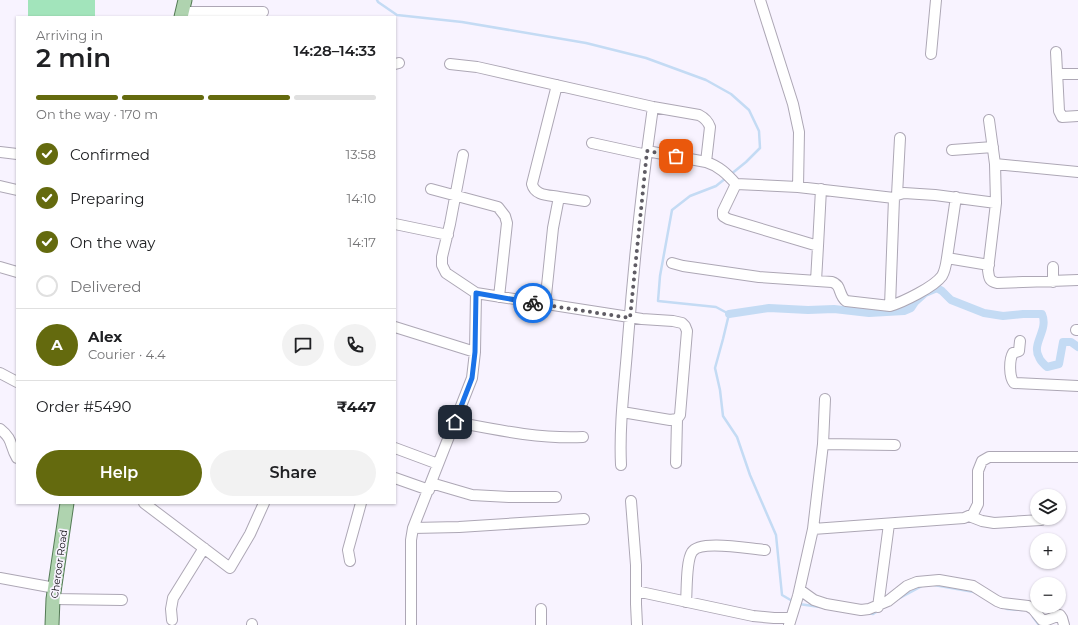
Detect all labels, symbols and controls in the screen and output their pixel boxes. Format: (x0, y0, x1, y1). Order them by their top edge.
text: Arriving in (36, 27, 103, 43)
text: 14:28–14:33 (294, 41, 376, 60)
text: 2 min (36, 42, 111, 74)
text: On the way · 170 m (36, 106, 158, 122)
pin (659, 139, 693, 173)
icon: check (36, 143, 58, 165)
text: Confirmed (70, 145, 150, 164)
icon: bag (665, 145, 687, 167)
text: 13:58 (346, 146, 376, 162)
icon: check (36, 187, 58, 209)
text: Preparing (70, 189, 145, 208)
text: 14:10 (347, 190, 376, 206)
icon: check (36, 231, 58, 253)
text: On the way (70, 233, 155, 252)
text: 14:17 (348, 234, 376, 250)
text: Delivered (70, 277, 142, 296)
courier (513, 283, 553, 323)
icon: bike (522, 292, 544, 314)
button: chat (282, 324, 324, 366)
button: phone (334, 324, 376, 366)
text: Alex (88, 327, 122, 346)
text: A (51, 335, 63, 354)
text: Courier · 4.4 (88, 346, 166, 362)
text: Order #5490 (36, 397, 131, 416)
text: ₹447 (336, 397, 376, 416)
pin (438, 405, 472, 439)
icon: home (444, 411, 466, 433)
button: Help (36, 450, 202, 496)
button: Share (210, 450, 376, 496)
map controls (1030, 489, 1066, 613)
button: layers (1030, 489, 1066, 525)
street label: Cheroor Road (48, 529, 70, 599)
button: + (1030, 533, 1066, 569)
button: − (1030, 577, 1066, 613)

